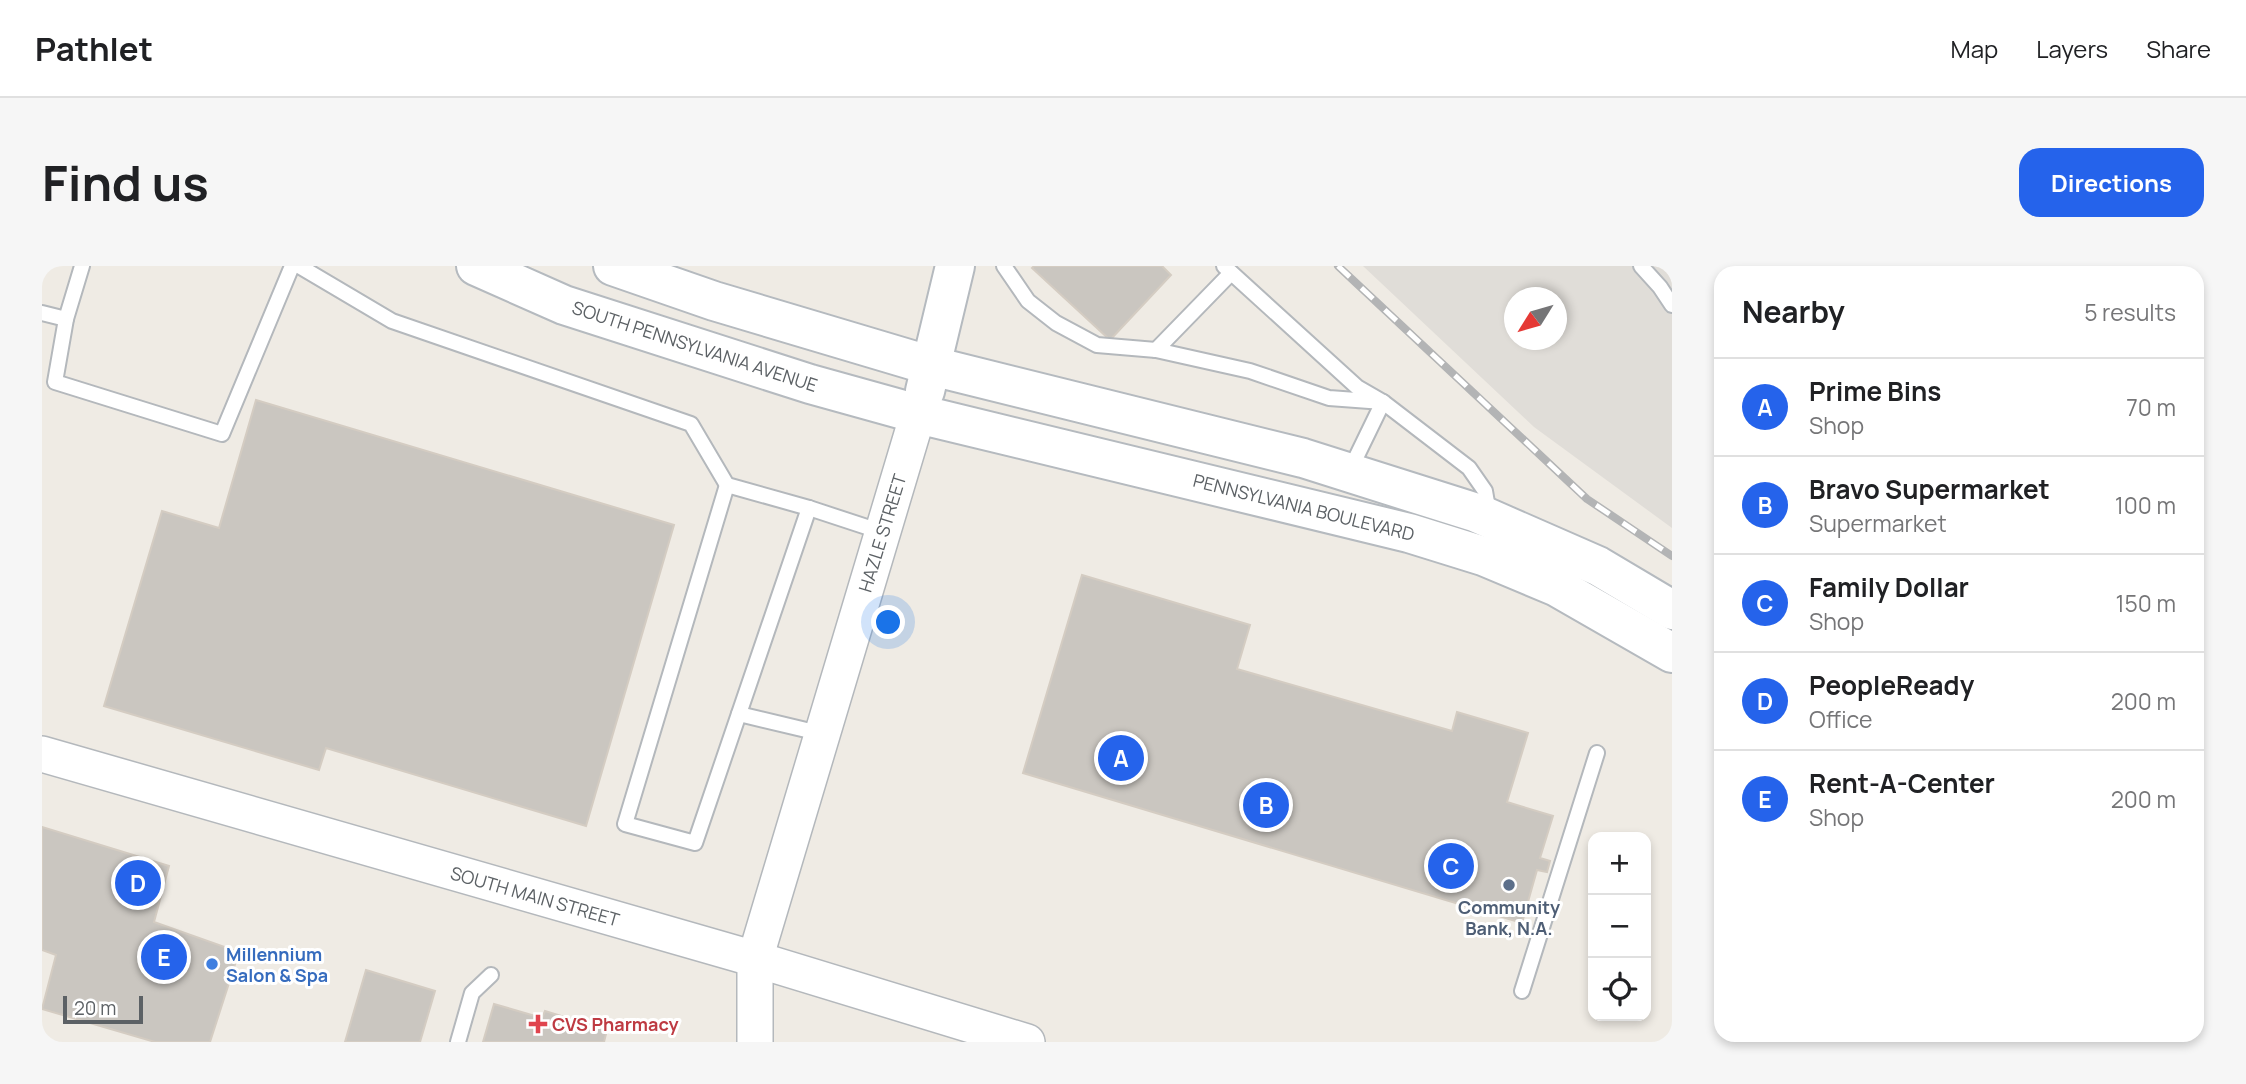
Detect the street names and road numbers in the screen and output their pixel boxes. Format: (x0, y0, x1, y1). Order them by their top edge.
street label: SOUTH PENNSYLVANIA AVENUE (569, 295, 821, 397)
street label: PENNSYLVANIA BOULEVARD (1191, 468, 1417, 546)
street label: HAZLE STREET (853, 471, 911, 595)
street label: SOUTH MAIN STREET (448, 860, 622, 932)

